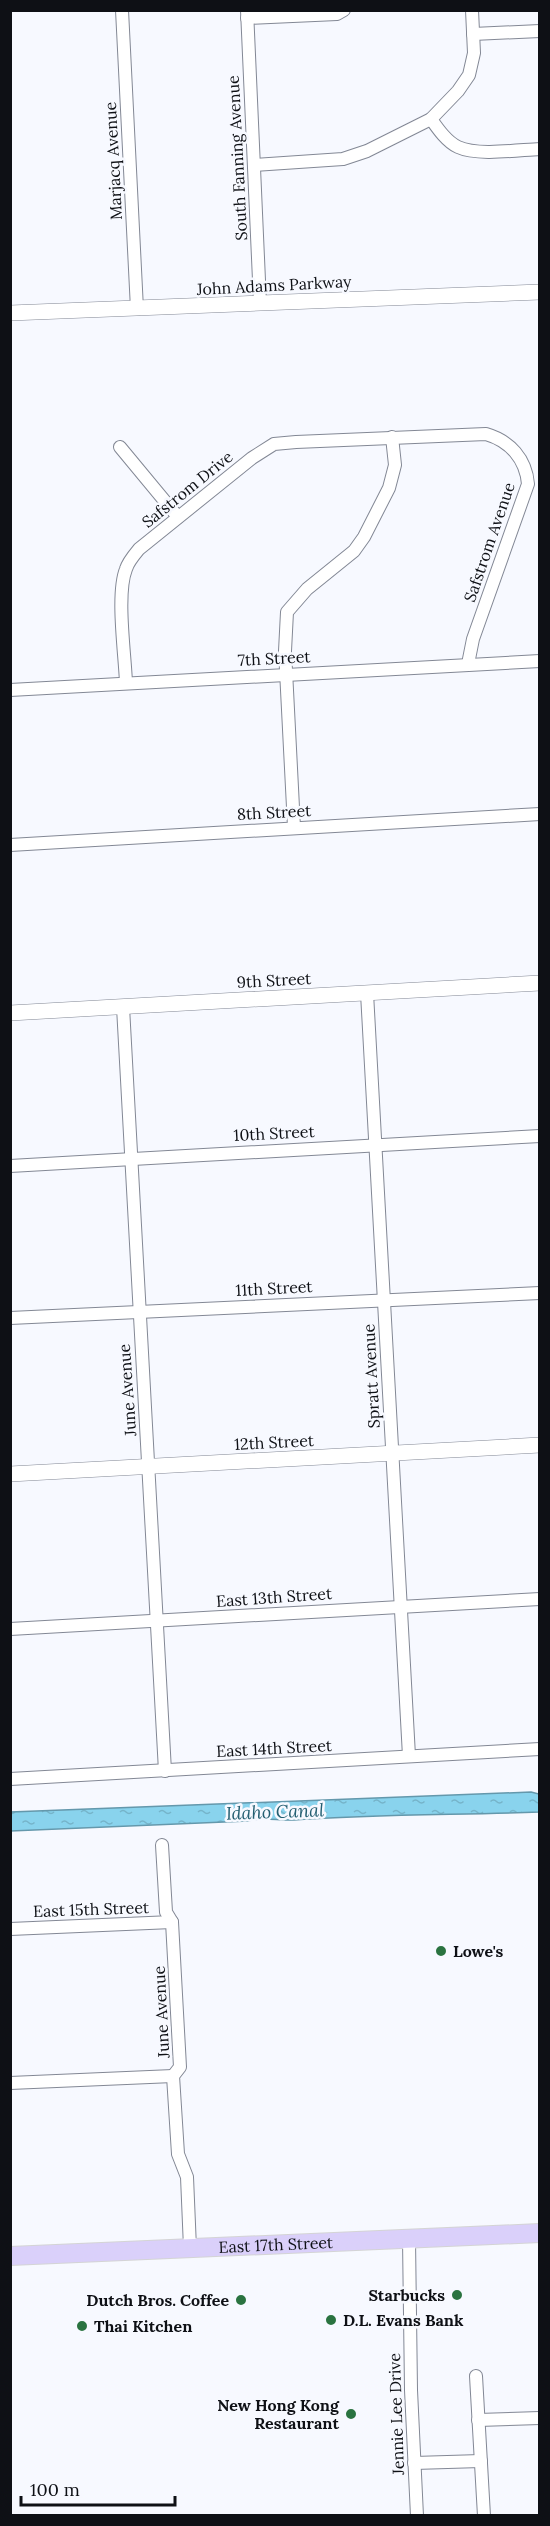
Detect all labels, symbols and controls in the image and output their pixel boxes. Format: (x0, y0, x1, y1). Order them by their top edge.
street label: South Fanning Avenue (223, 75, 251, 241)
street label: Marjacq Avenue (100, 101, 126, 221)
street label: John Adams Parkway (195, 271, 352, 299)
street label: Safstrom Drive (138, 446, 237, 532)
street label: Safstrom Avenue (459, 479, 519, 605)
street label: 7th Street (237, 646, 312, 670)
street label: 8th Street (236, 800, 312, 824)
street label: 9th Street (236, 968, 313, 992)
street label: 10th Street (233, 1121, 316, 1145)
street label: 11th Street (235, 1276, 314, 1300)
street label: Spratt Avenue (358, 1323, 384, 1429)
street label: June Avenue (114, 1343, 140, 1438)
street label: 12th Street (234, 1430, 315, 1454)
street label: East 13th Street (215, 1583, 333, 1611)
street label: East 14th Street (216, 1735, 333, 1761)
water label: Idaho Canal (226, 1798, 324, 1825)
street label: East 15th Street (33, 1897, 150, 1921)
place label: Lowe's (453, 1941, 504, 1961)
marker: Lowe's (434, 1944, 448, 1958)
street label: June Avenue (149, 1965, 173, 2060)
street label: East 17th Street (218, 2232, 334, 2257)
place label: Starbucks (368, 2285, 445, 2305)
marker: Starbucks (450, 2288, 464, 2302)
place label: Dutch Bros. Coffee (86, 2290, 229, 2310)
marker: Dutch Bros. Coffee (234, 2293, 248, 2307)
place label: D.L. Evans Bank (343, 2310, 464, 2330)
marker: D.L. Evans Bank (324, 2313, 338, 2327)
place label: Thai Kitchen (94, 2316, 192, 2336)
marker: Thai Kitchen (75, 2319, 89, 2333)
street label: Jennie Lee Drive (384, 2352, 408, 2476)
place label: New Hong Kong Restaurant (217, 2395, 340, 2433)
marker: New Hong Kong Restaurant (344, 2407, 358, 2421)
scale bar (21, 2469, 176, 2507)
text: 100 m (30, 2478, 80, 2501)

